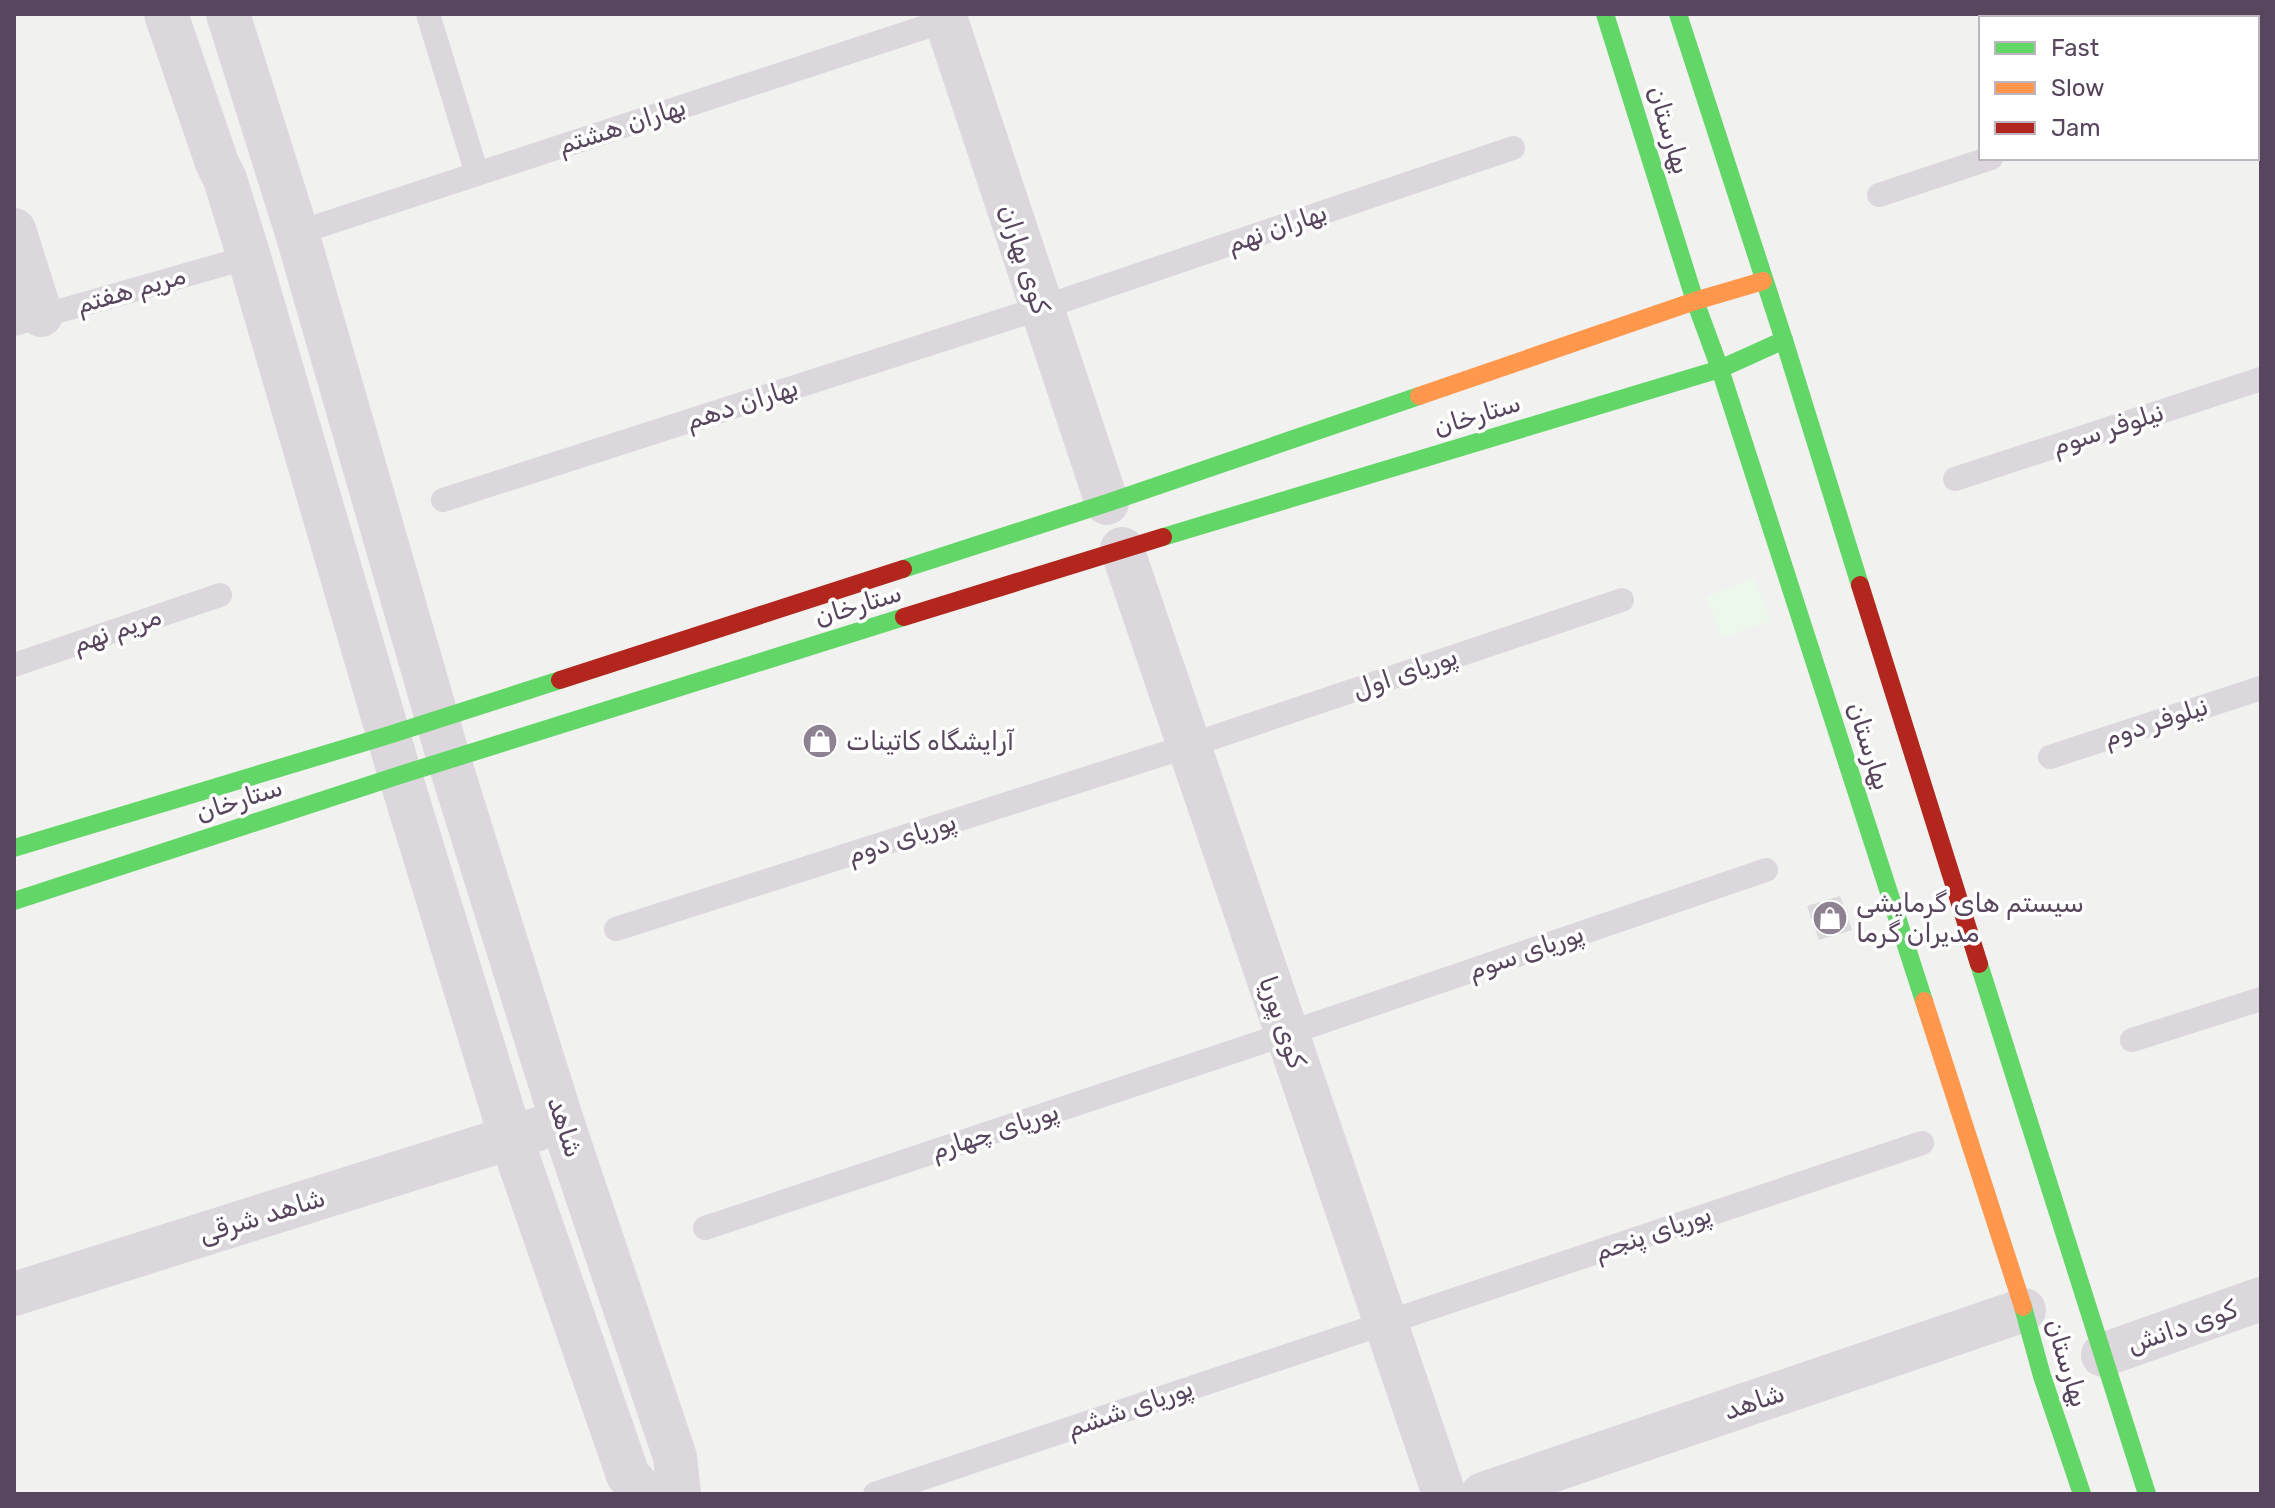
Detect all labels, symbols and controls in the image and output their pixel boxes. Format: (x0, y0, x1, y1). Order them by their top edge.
legend (1979, 16, 2259, 160)
text: Fast (2051, 34, 2099, 62)
text: Slow (2051, 74, 2104, 102)
street label: بهارستان (1641, 82, 1697, 178)
street label: بهاران هشتم (554, 91, 690, 162)
text: Jam (2051, 114, 2101, 142)
street label: بهاران نهم (1223, 196, 1331, 260)
street label: کوی بهاران (992, 200, 1056, 318)
street label: مریم هفتم (73, 260, 189, 321)
street label: بهاران دهم (682, 371, 802, 438)
street label: ستارخان (1430, 387, 1524, 443)
street label: نیلوفر سوم (2048, 396, 2168, 463)
street label: ستارخان (811, 577, 905, 633)
street label: مریم نهم (69, 600, 166, 661)
street label: پوریای اول (1348, 641, 1462, 706)
street label: نیلوفر دوم (2100, 691, 2212, 754)
street label: بهارستان (1840, 698, 1898, 794)
shop icon: آرایشگاه کاتینات (801, 722, 839, 760)
place label: آرایشگاه کاتینات (846, 726, 1015, 757)
street label: ستارخان (192, 771, 286, 829)
street label: پوریای دوم (844, 806, 961, 871)
place label: سیستم های گرمایشی مدیران گرما (1856, 888, 2084, 949)
shop icon: سیستم های گرمایشی مدیران گرما (1811, 899, 1849, 937)
street label: پوریای سوم (1464, 918, 1588, 987)
street label: کوی پوریا (1251, 972, 1312, 1073)
street label: شاهد (541, 1093, 589, 1161)
street label: پوریای چهارم (927, 1096, 1063, 1167)
street label: شاهد شرقی (195, 1182, 329, 1250)
street label: پوریای پنجم (1590, 1198, 1716, 1268)
street label: کوی دانش (2123, 1294, 2241, 1360)
street label: بهارستان (2039, 1315, 2095, 1411)
street label: پوریای ششم (1063, 1372, 1198, 1445)
street label: شاهد (1719, 1377, 1789, 1427)

